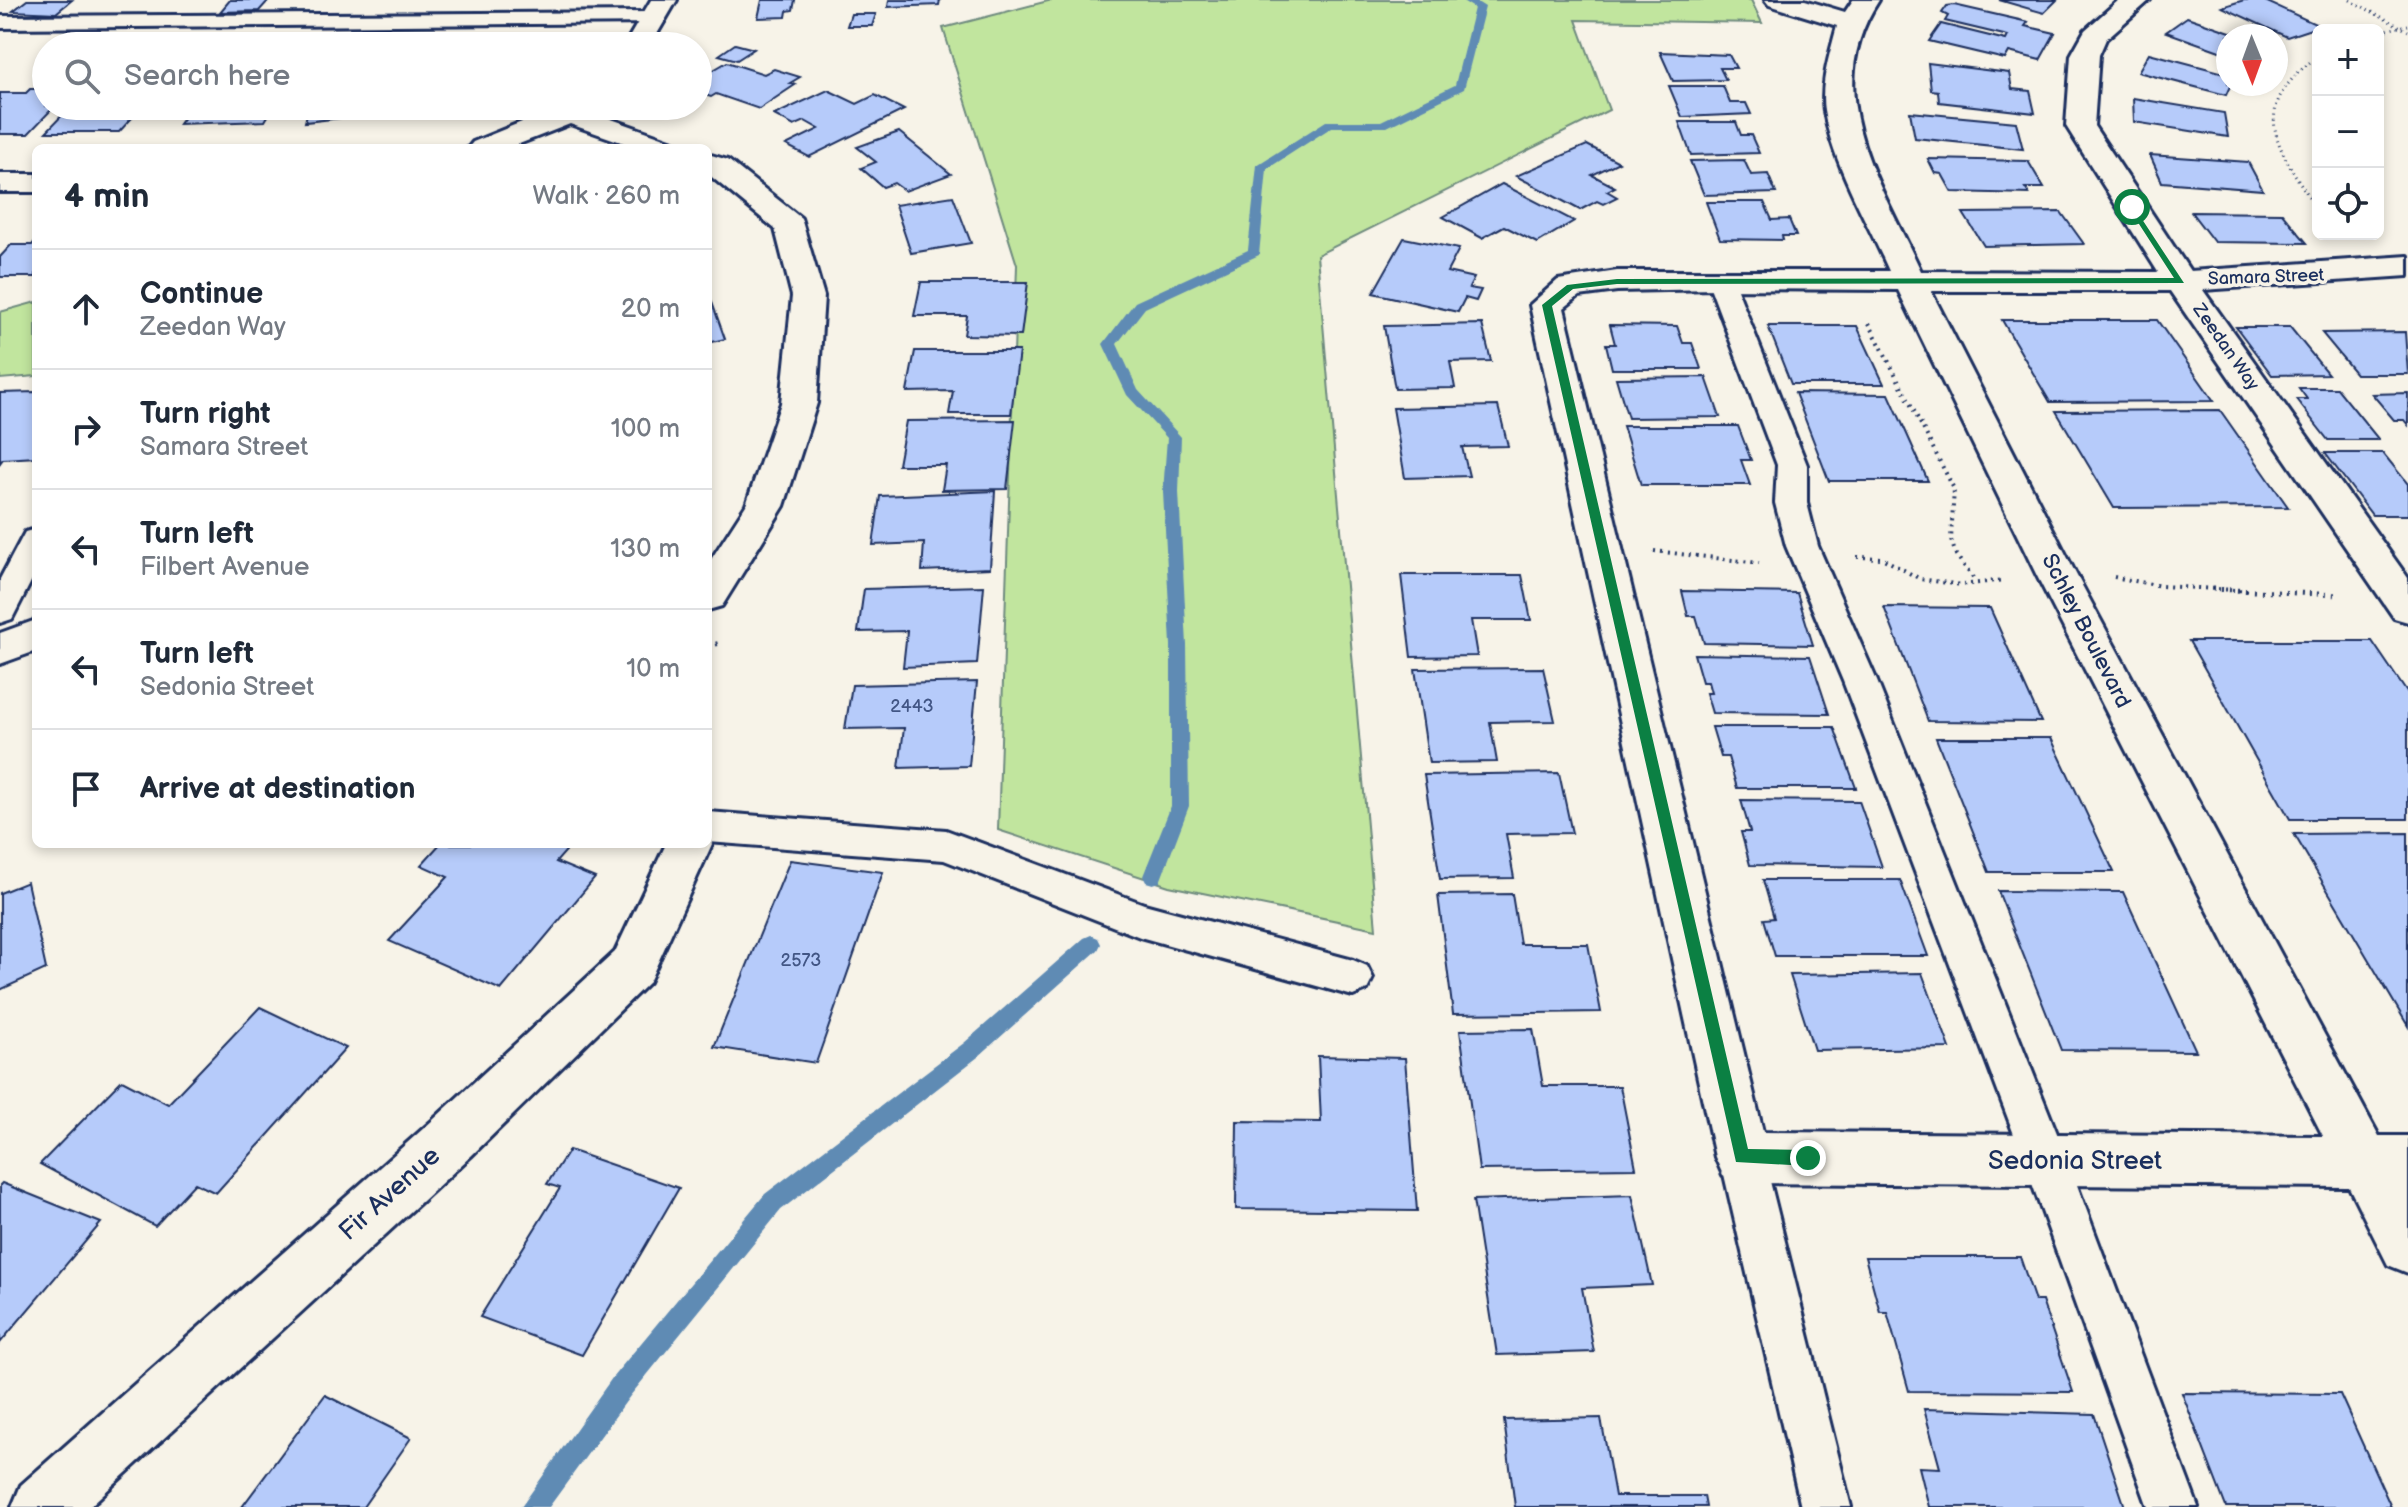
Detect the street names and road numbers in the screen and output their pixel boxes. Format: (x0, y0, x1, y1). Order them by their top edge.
street label: Samara Street (2207, 264, 2325, 290)
street label: Zeedan Way (2188, 299, 2264, 395)
street label: Schley Boulevard (2036, 549, 2136, 713)
street label: Fir Avenue (333, 1141, 447, 1247)
street label: Sedonia Street (1988, 1146, 2162, 1177)

